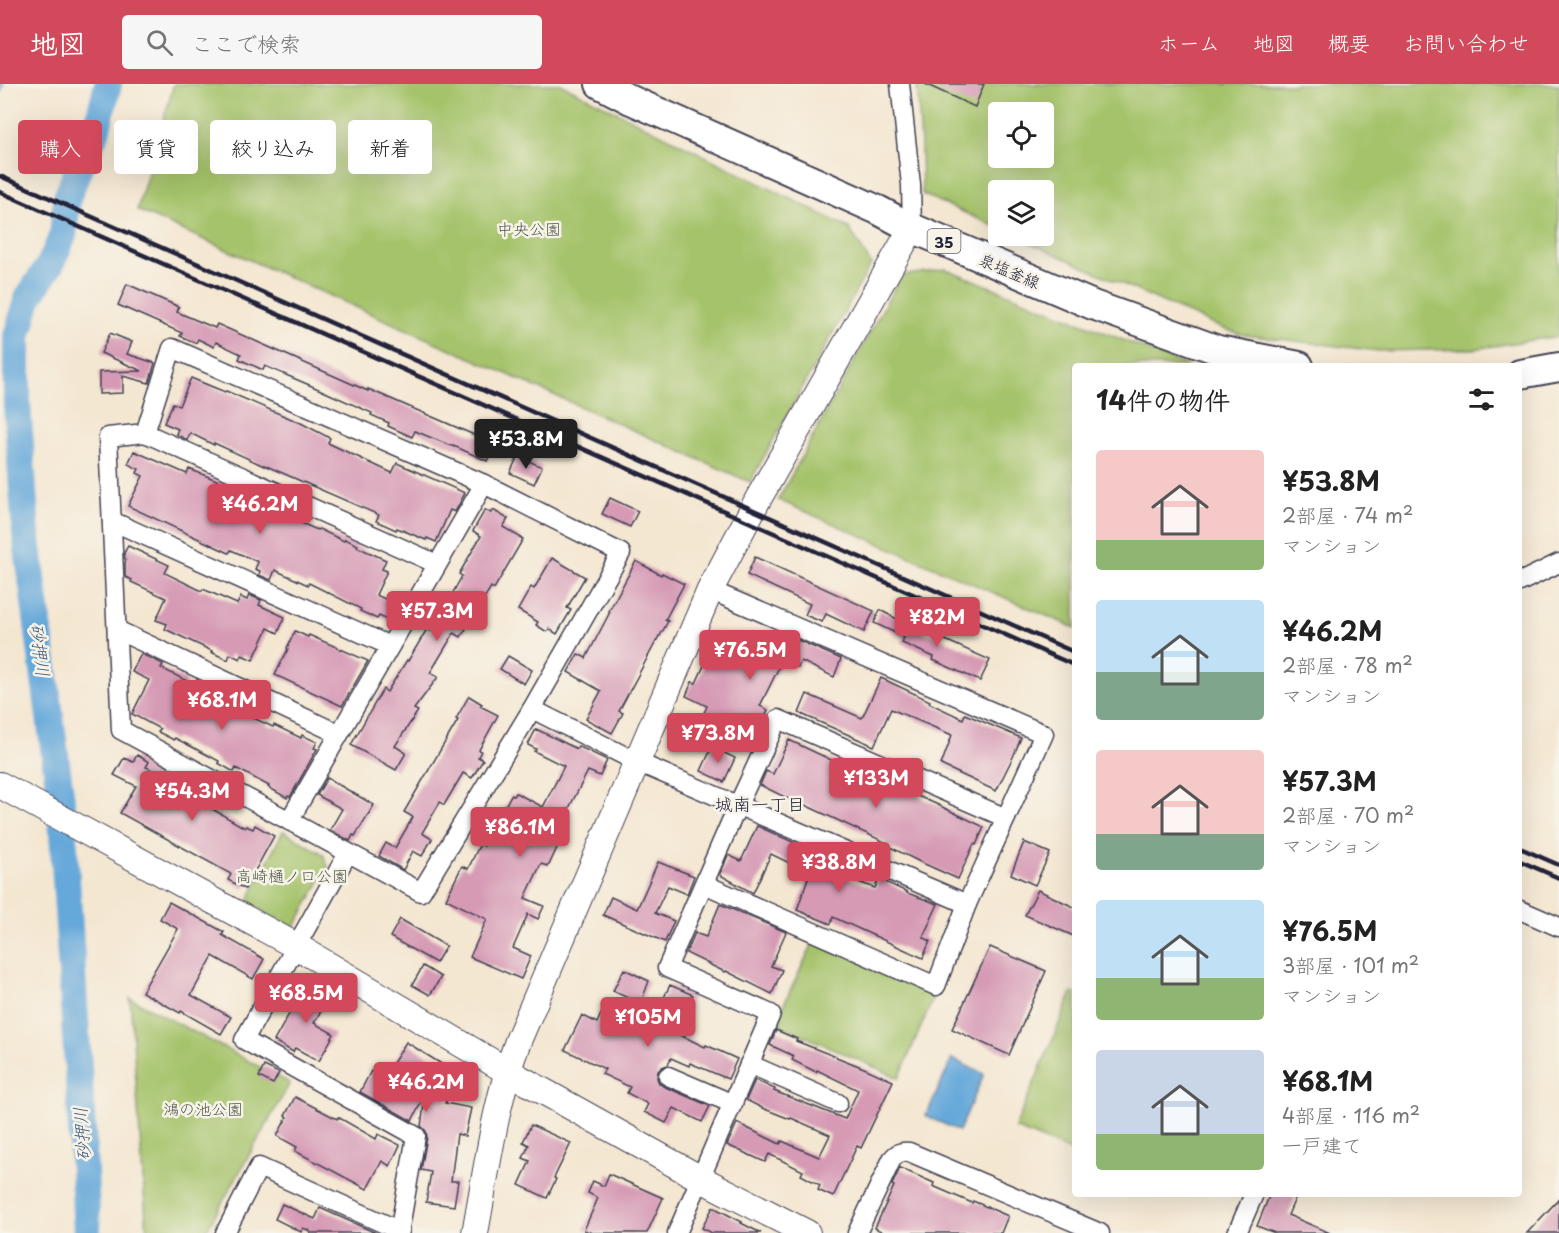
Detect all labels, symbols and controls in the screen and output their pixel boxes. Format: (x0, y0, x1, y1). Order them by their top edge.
search box (122, 15, 542, 69)
text: 地図 (30, 21, 86, 64)
icon: search (143, 26, 176, 59)
text: ここで検索 (191, 26, 301, 59)
text: ホーム (1158, 26, 1220, 58)
text: 地図 (1253, 26, 1295, 58)
text: 概要 (1328, 26, 1370, 58)
text: お問い合わせ (1403, 26, 1529, 58)
map controls (988, 102, 1054, 246)
button: locate (988, 102, 1054, 168)
chip: 購入 (18, 120, 102, 174)
chip: 賃貸 (114, 120, 198, 174)
chip: 絞り込み (210, 120, 336, 174)
chip: 新着 (348, 120, 432, 174)
button: layers (988, 180, 1054, 246)
park label: 中央公園 (497, 216, 561, 240)
road number: 35 (928, 229, 960, 253)
street label: 泉塩釜線 (976, 246, 1044, 294)
text: 14件の物件 (1096, 380, 1230, 419)
icon: filters (1465, 383, 1498, 416)
pin: ¥53.8M (477, 419, 575, 470)
text: ¥53.8M (488, 423, 564, 453)
text: ¥53.8M (1282, 461, 1380, 500)
icon: home (1144, 474, 1216, 546)
pin: ¥46.2M (211, 484, 309, 535)
text: ¥46.2M (221, 488, 299, 518)
text: 2部屋 · 74 m² (1282, 500, 1413, 530)
text: マンション (1282, 530, 1381, 560)
pin: ¥57.3M (388, 591, 486, 642)
text: ¥57.3M (401, 595, 473, 625)
pin: ¥82M (901, 597, 973, 648)
text: ¥82M (909, 601, 965, 631)
text: ¥46.2M (1282, 611, 1382, 650)
water label: 砂押川 (24, 622, 58, 678)
icon: home (1144, 624, 1216, 696)
pin: ¥76.5M (701, 630, 799, 681)
text: ¥76.5M (713, 634, 787, 664)
text: 2部屋 · 78 m² (1282, 650, 1413, 680)
pin: ¥68.1M (173, 680, 271, 731)
text: マンション (1282, 680, 1381, 710)
text: ¥68.1M (187, 684, 257, 714)
pin: ¥73.8M (669, 713, 767, 764)
text: ¥73.8M (681, 717, 755, 747)
pin: ¥133M (834, 758, 918, 809)
text: ¥57.3M (1282, 761, 1377, 800)
text: ¥133M (843, 762, 909, 792)
pin: ¥54.3M (143, 771, 241, 822)
icon: home (1144, 774, 1216, 846)
text: ¥54.3M (154, 775, 230, 805)
district label: 城南一丁目 (715, 790, 805, 817)
text: 2部屋 · 70 m² (1282, 800, 1414, 830)
pin: ¥86.1M (471, 807, 569, 858)
text: ¥86.1M (485, 811, 555, 841)
text: マンション (1282, 830, 1381, 860)
pin: ¥38.8M (790, 842, 888, 893)
text: ¥38.8M (801, 846, 877, 876)
park label: 高崎樋ノ口公園 (236, 863, 348, 887)
text: ¥76.5M (1282, 911, 1377, 950)
icon: home (1144, 924, 1216, 996)
text: 3部屋 · 101 m² (1282, 950, 1419, 980)
pin: ¥68.5M (257, 973, 355, 1024)
text: ¥68.5M (269, 977, 343, 1007)
text: マンション (1282, 980, 1381, 1010)
pin: ¥105M (606, 997, 690, 1048)
text: ¥105M (614, 1001, 682, 1031)
text: ¥68.1M (1282, 1061, 1373, 1100)
pin: ¥46.2M (377, 1062, 475, 1113)
text: ¥46.2M (387, 1066, 465, 1096)
icon: home (1144, 1074, 1216, 1146)
park label: 鴻の池公園 (163, 1096, 243, 1120)
text: 4部屋 · 116 m² (1282, 1100, 1420, 1130)
water label: 砂押川 (66, 1106, 96, 1162)
text: 一戸建て (1282, 1130, 1362, 1160)

